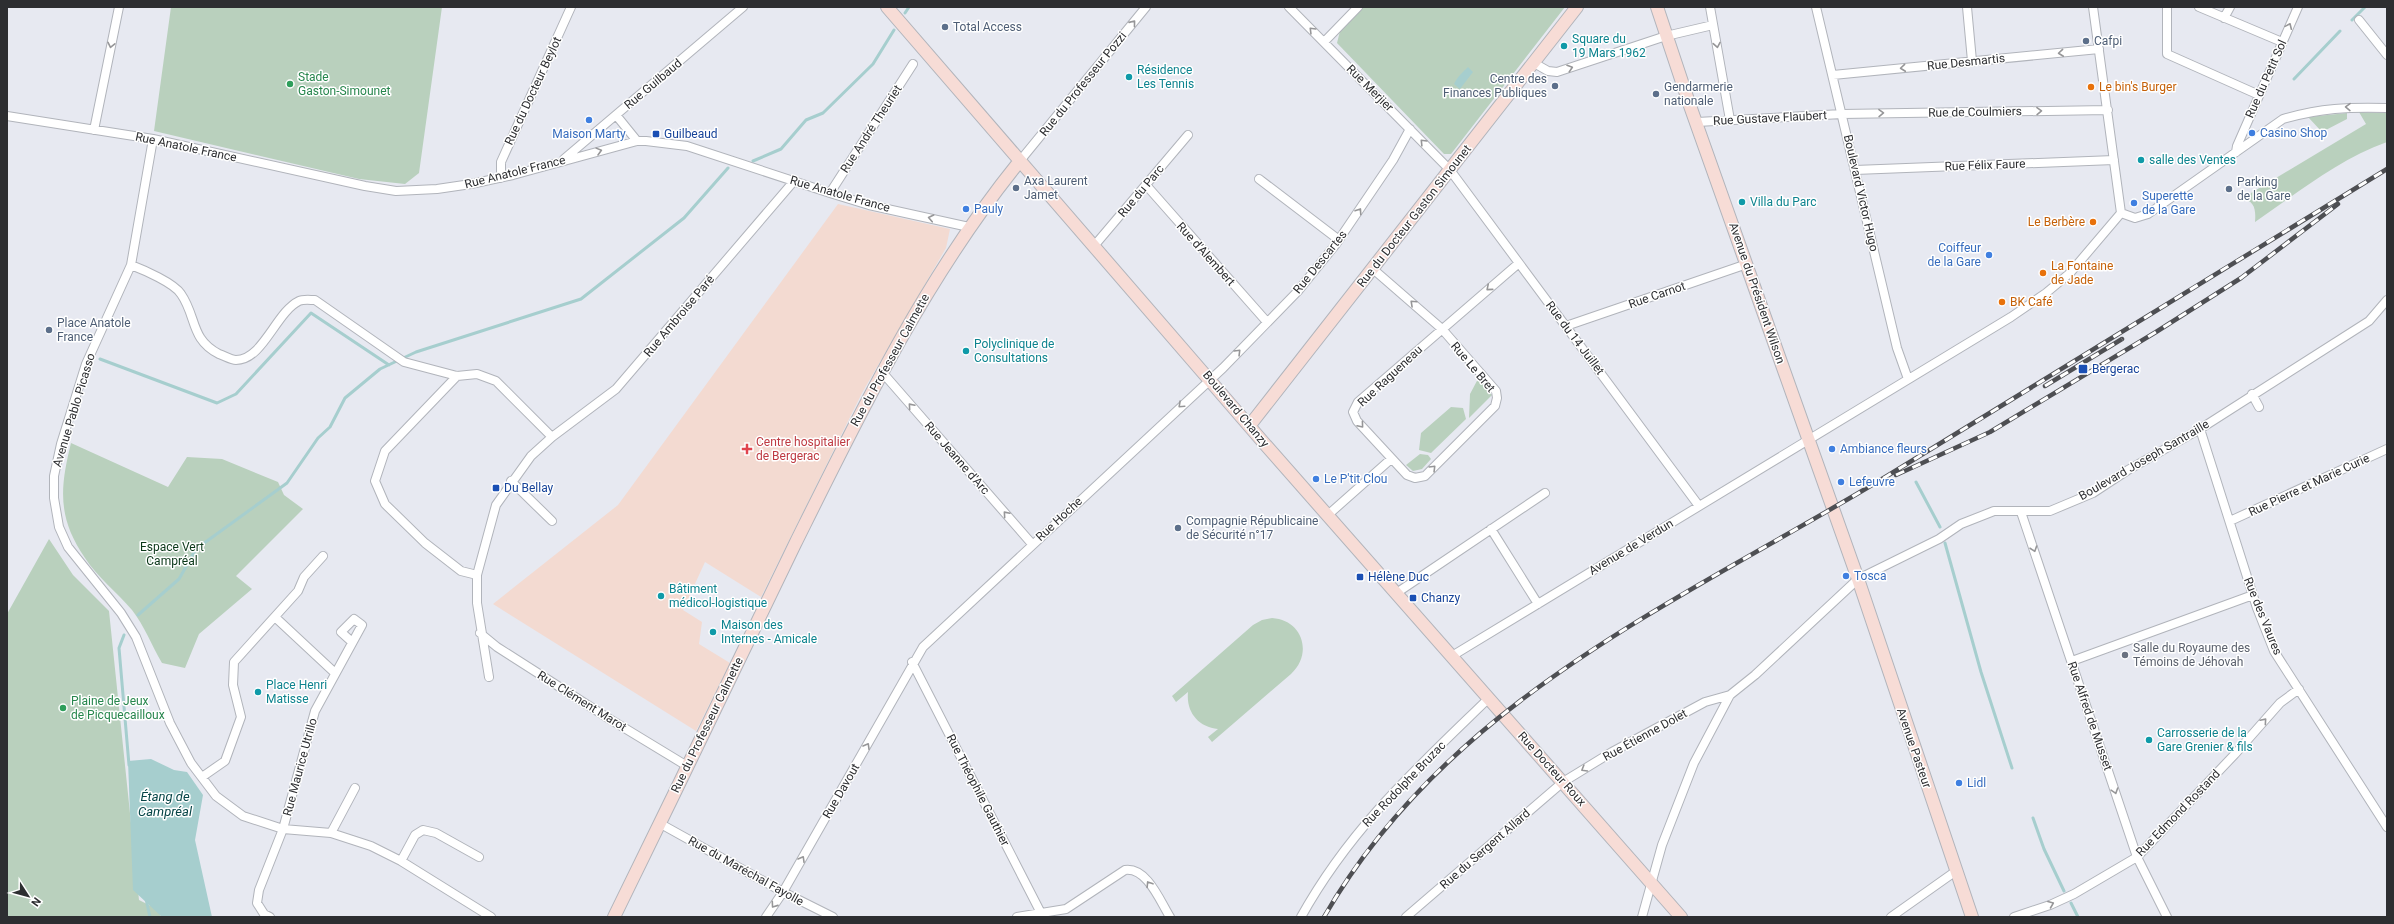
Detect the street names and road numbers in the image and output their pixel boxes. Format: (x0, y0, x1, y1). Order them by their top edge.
street label: Rue du Professeur Pozzi (1037, 29, 1129, 139)
street label: Rue du Docteur Beylot (502, 35, 564, 147)
street label: Rue du Petit Sol (2242, 38, 2290, 120)
street label: Rue Desmartis (1926, 51, 2006, 73)
street label: Rue Guilbaud (621, 56, 685, 112)
street label: Rue Merjier (1344, 62, 1396, 114)
street label: Rue André Theuriet (837, 82, 905, 175)
street label: Rue de Coulmiers (1928, 104, 2022, 120)
street label: Rue Gustave Flaubert (1713, 108, 1827, 128)
street label: Rue Anatole France (134, 129, 238, 165)
street label: Boulevard Victor Hugo (1841, 133, 1881, 253)
street label: Rue du Docteur Gaston Simounet (1354, 142, 1474, 290)
street label: Rue Anatole France (463, 153, 567, 191)
street label: Rue Félix Faure (1944, 157, 2026, 173)
street label: Rue du Parc (1115, 162, 1167, 220)
street label: Rue Anatole France (788, 173, 892, 215)
street label: Rue d'Alembert (1174, 219, 1238, 289)
street label: Avenue du Président Wilson (1726, 221, 1788, 365)
street label: Rue Descartes (1290, 228, 1350, 296)
street label: Rue Ambroise Paré (641, 272, 717, 360)
street label: Rue Carnot (1627, 279, 1687, 311)
street label: Rue du Professeur Calmette (848, 291, 932, 429)
street label: Rue du 14 Juillet (1543, 298, 1607, 378)
street label: Rue Le Bret (1448, 339, 1498, 395)
street label: Rue Ragueneau (1355, 343, 1425, 409)
street label: Avenue Pablo Picasso (50, 351, 98, 469)
street label: Boulevard Chanzy (1200, 368, 1272, 450)
street label: Boulevard Joseph Santraille (2076, 417, 2212, 503)
street label: Rue Jeanne d'Arc (922, 419, 992, 497)
street label: Rue Pierre et Marie Curie (2246, 451, 2372, 519)
street label: Rue Hoche (1033, 494, 1085, 544)
street label: Avenue de Verdun (1586, 516, 1676, 578)
street label: Rue des Vaures (2241, 575, 2285, 657)
street label: Rue du Professeur Calmette (668, 655, 746, 795)
street label: Rue Alfred de Musset (2065, 660, 2115, 772)
street label: Rue Clément Marot (535, 668, 629, 734)
street label: Rue Étienne Dolet (1600, 705, 1690, 764)
street label: Avenue Pasteur (1894, 706, 1934, 790)
street label: Rue Maurice Utrillo (280, 716, 320, 818)
street label: Rue Docteur Roux (1515, 729, 1589, 809)
street label: Rue Théophile Gauthier (944, 732, 1012, 848)
street label: Rue Rodolphe Bruzac (1359, 738, 1449, 830)
street label: Rue Davout (820, 761, 862, 821)
street label: Rue Edmond Rostand (2133, 767, 2223, 859)
street label: Rue du Sergent Allard (1437, 806, 1533, 892)
street label: Rue du Maréchal Fayolle (686, 833, 806, 909)

